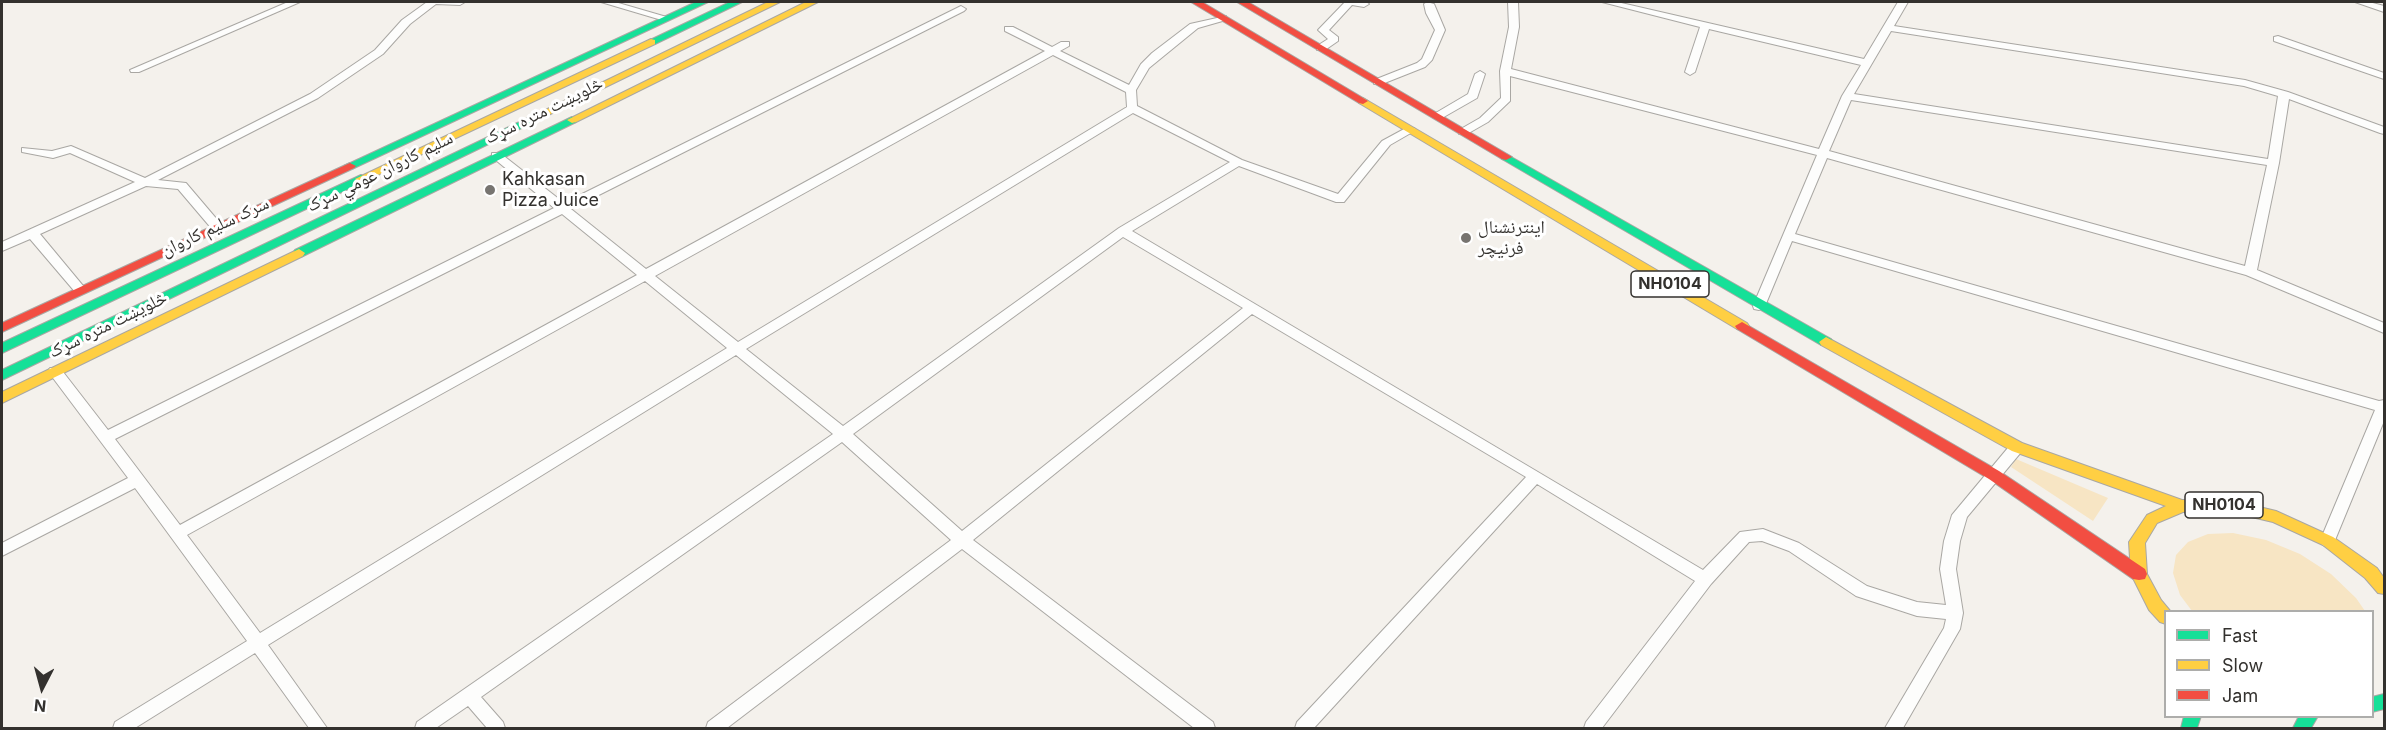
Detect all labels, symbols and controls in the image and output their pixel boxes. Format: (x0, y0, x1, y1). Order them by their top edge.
street label: څلویښت متره سړک (481, 73, 607, 149)
street label: سلیم کاروان عومي سړک (303, 127, 457, 217)
place label: Kahkasan Pizza Juice (502, 169, 599, 212)
marker: Kahkasan Pizza Juice (483, 183, 497, 197)
street label: سرک سلیم کاروان (158, 193, 272, 261)
place label: اینترنشنال فرنیچر (1478, 217, 1545, 260)
marker: اینترنشنال فرنیچر (1459, 231, 1473, 245)
road number: NH0104 (1631, 271, 1709, 297)
street label: څلویښت متره سړک (45, 287, 171, 363)
road number: NH0104 (2185, 492, 2263, 518)
legend (2164, 610, 2374, 718)
text: Fast (2222, 625, 2258, 646)
text: Slow (2222, 655, 2263, 676)
north arrow (12, 658, 72, 718)
text: Jam (2222, 685, 2258, 706)
text: N (33, 695, 47, 716)

